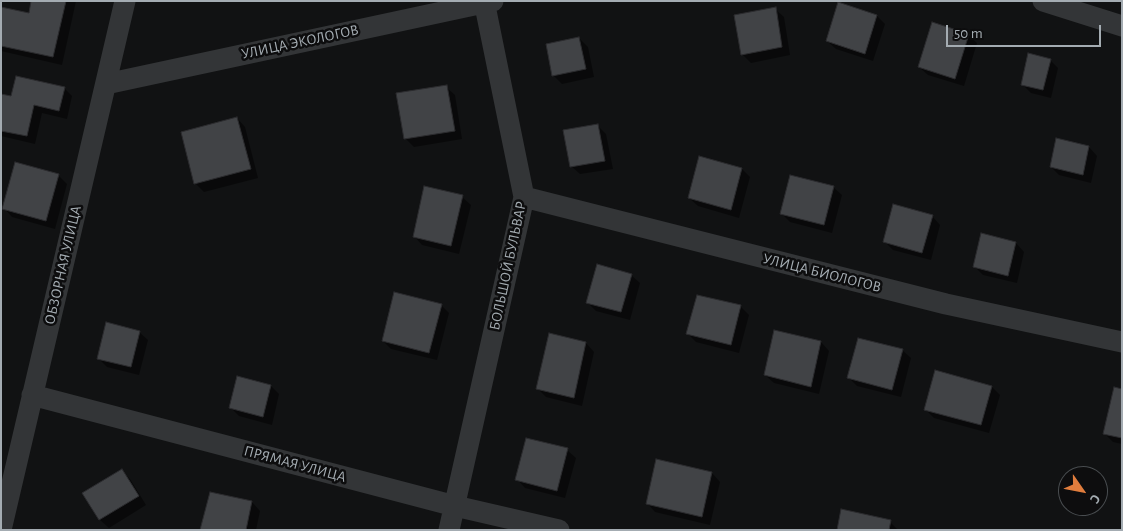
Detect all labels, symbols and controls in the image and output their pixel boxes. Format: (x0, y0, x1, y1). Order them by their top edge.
scale bar (948, 15, 1103, 47)
street label: УЛИЦА ЭКОЛОГОВ (240, 21, 360, 63)
text: 50 m (954, 26, 983, 41)
street label: БОЛЬШОЙ БУЛЬВАР (486, 200, 530, 332)
street label: ОБЗОРНАЯ УЛИЦА (41, 204, 85, 326)
street label: УЛИЦА БИОЛОГОВ (761, 250, 883, 296)
street label: ПРЯМАЯ УЛИЦА (242, 442, 348, 486)
north arrow (1058, 466, 1108, 516)
text: С (1087, 492, 1103, 506)

